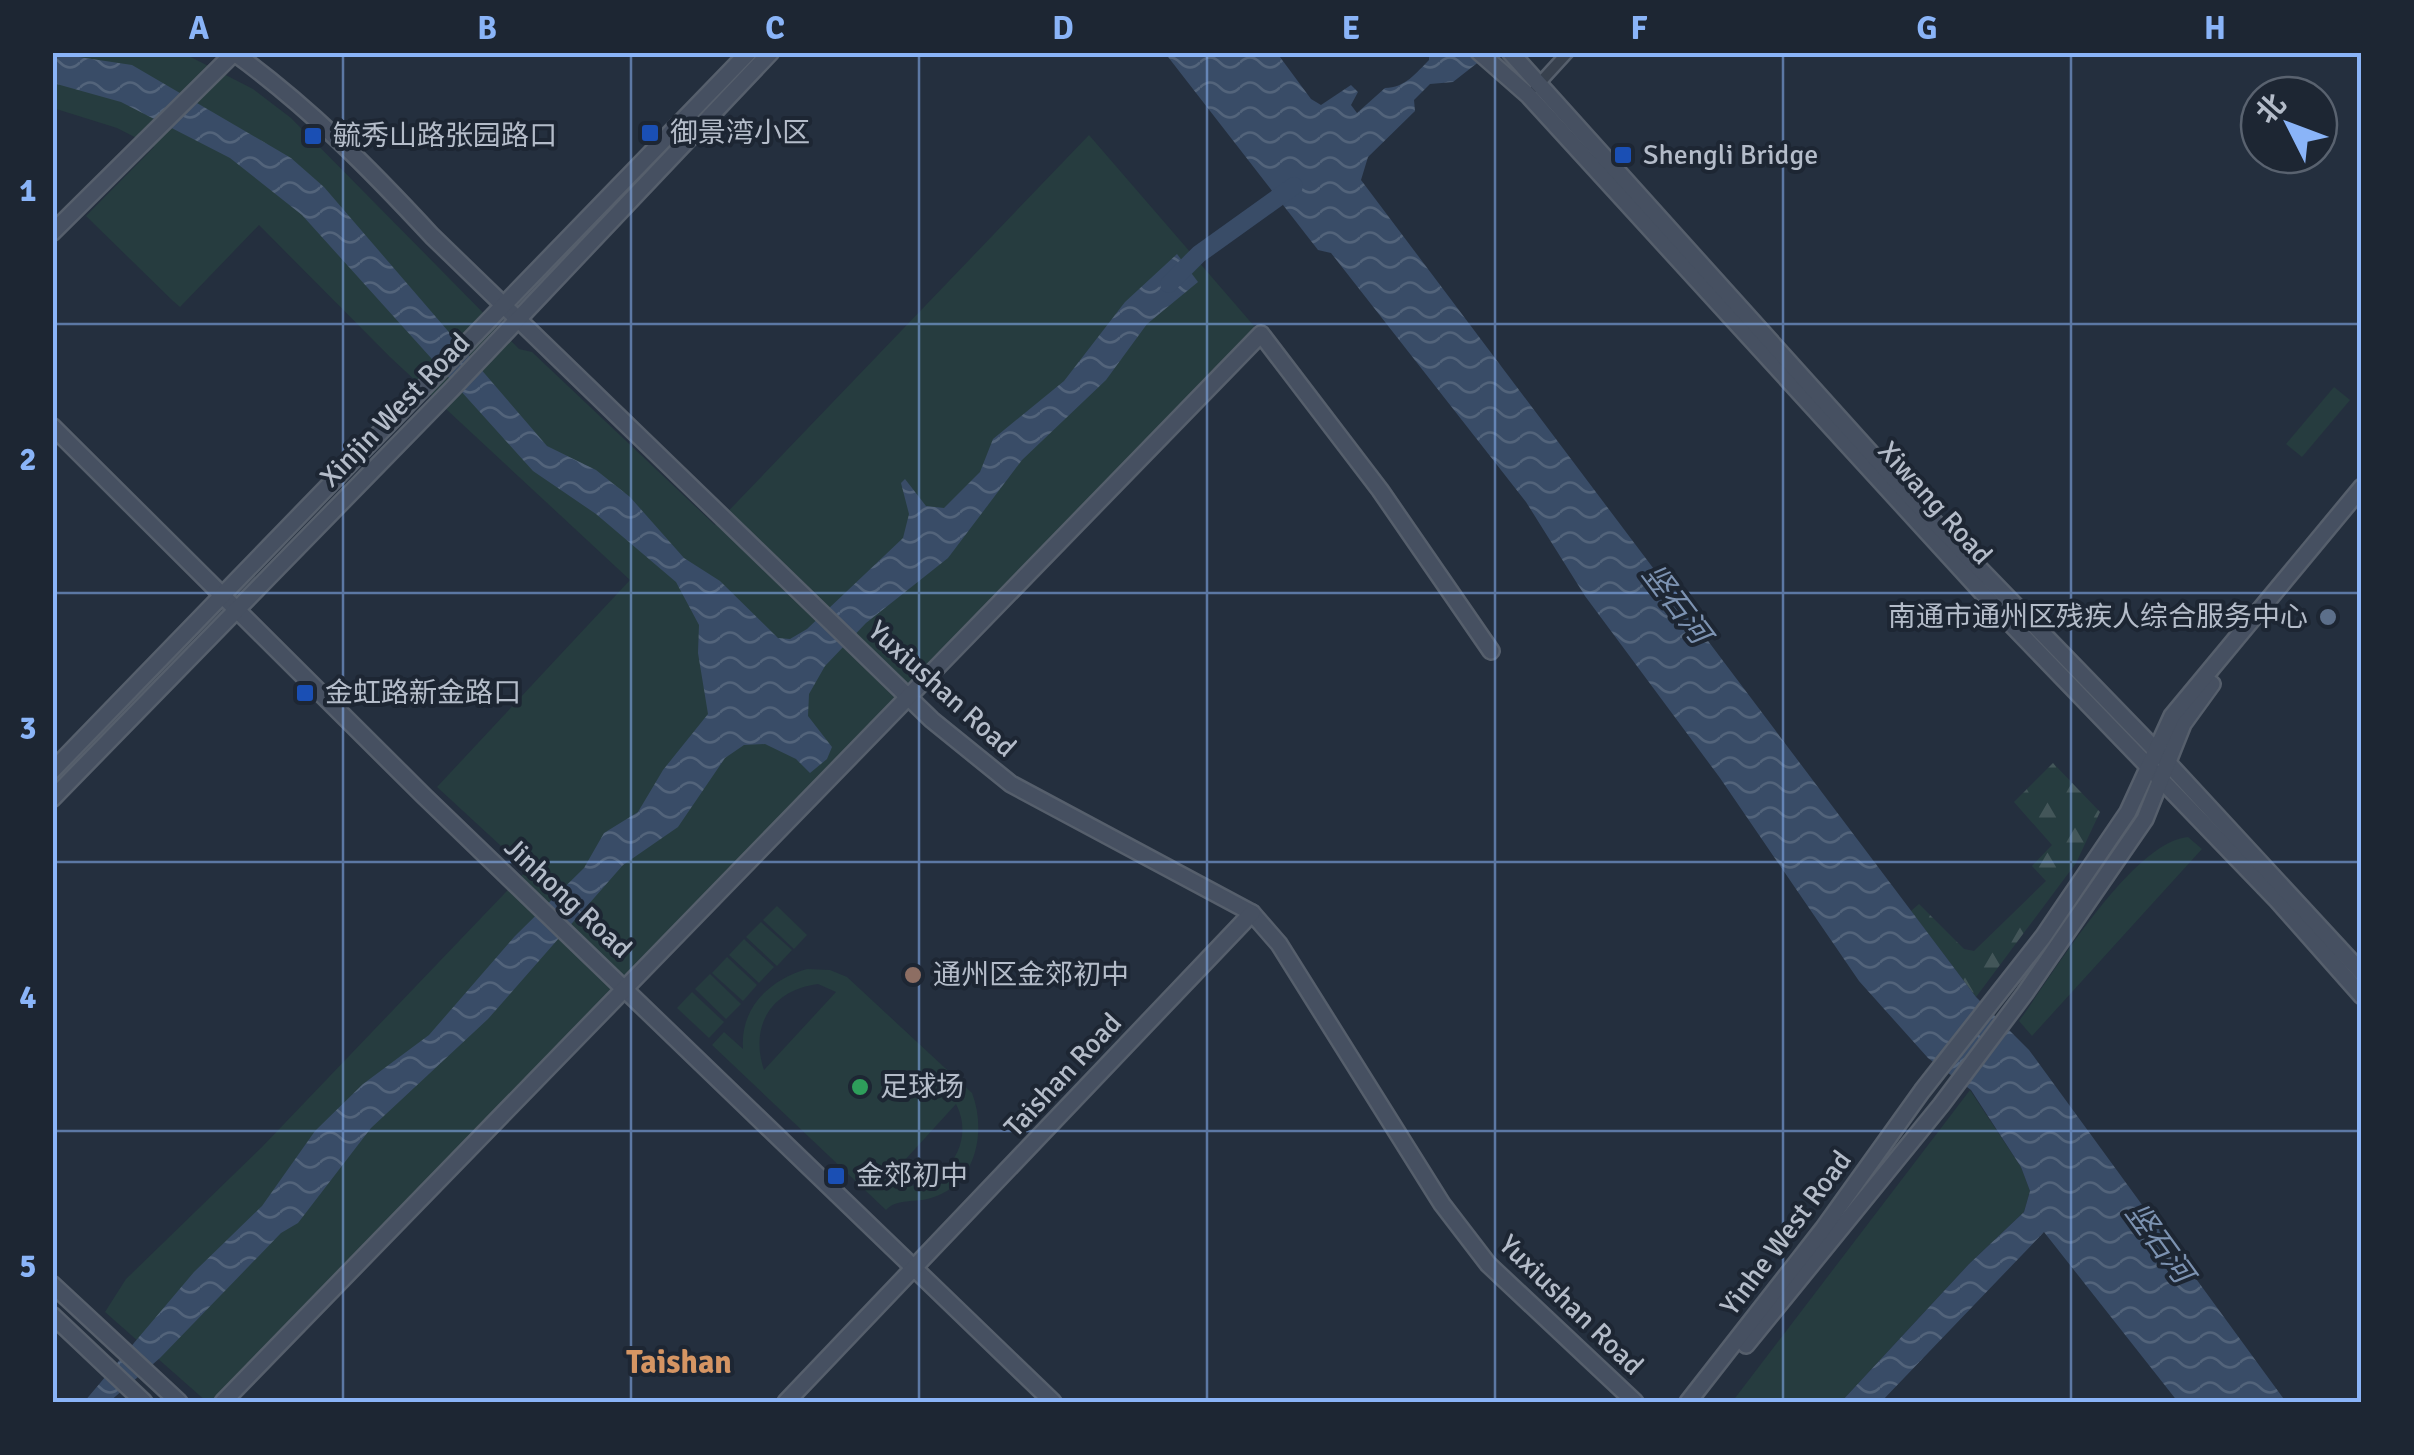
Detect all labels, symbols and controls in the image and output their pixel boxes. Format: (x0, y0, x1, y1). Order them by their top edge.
text: A (189, 9, 210, 48)
text: B (477, 9, 497, 48)
text: C (765, 9, 785, 48)
text: D (1052, 9, 1074, 48)
text: E (1342, 9, 1360, 48)
text: F (1630, 9, 1648, 48)
text: G (1917, 9, 1937, 48)
text: H (2204, 9, 2226, 48)
north arrow (2239, 75, 2339, 175)
text: 北 (2249, 87, 2293, 131)
place label: 御景湾小区 (670, 116, 810, 150)
place label: 毓秀山路张园路口 (333, 119, 557, 153)
marker: 御景湾小区 (639, 122, 661, 144)
marker: 毓秀山路张园路口 (302, 125, 324, 147)
place label: Shengli Bridge (1643, 138, 1818, 172)
marker: Shengli Bridge (1612, 144, 1634, 166)
text: 1 (19, 171, 37, 210)
street label: Xinjin West Road (313, 326, 477, 494)
street label: Xiwang Road (1871, 434, 1999, 572)
text: 2 (19, 440, 37, 479)
water label: 竖石河 (1634, 557, 1721, 655)
place label: 南通市通州区残疾人综合服务中心 (1888, 600, 2308, 634)
marker: 南通市通州区残疾人综合服务中心 (2317, 606, 2339, 628)
street label: Yuxiushan Road (861, 614, 1023, 764)
place label: 金虹路新金路口 (325, 676, 521, 710)
marker: 金虹路新金路口 (294, 682, 316, 704)
text: 3 (19, 709, 37, 748)
street label: Jinhong Road (497, 831, 639, 965)
place label: 通州区金郊初中 (933, 958, 1129, 992)
marker: 通州区金郊初中 (902, 964, 924, 986)
text: 4 (19, 978, 37, 1017)
street label: Taishan Road (997, 1006, 1129, 1144)
place label: 足球场 (880, 1070, 964, 1104)
marker: 足球场 (849, 1076, 871, 1098)
street label: Yinhe West Road (1713, 1144, 1859, 1322)
place label: 金郊初中 (856, 1159, 968, 1193)
marker: 金郊初中 (825, 1165, 847, 1187)
water label: 竖石河 (2118, 1196, 2203, 1294)
street label: Yuxiushan Road (1492, 1228, 1650, 1382)
text: 5 (19, 1247, 37, 1286)
district label: Taishan (626, 1343, 732, 1382)

